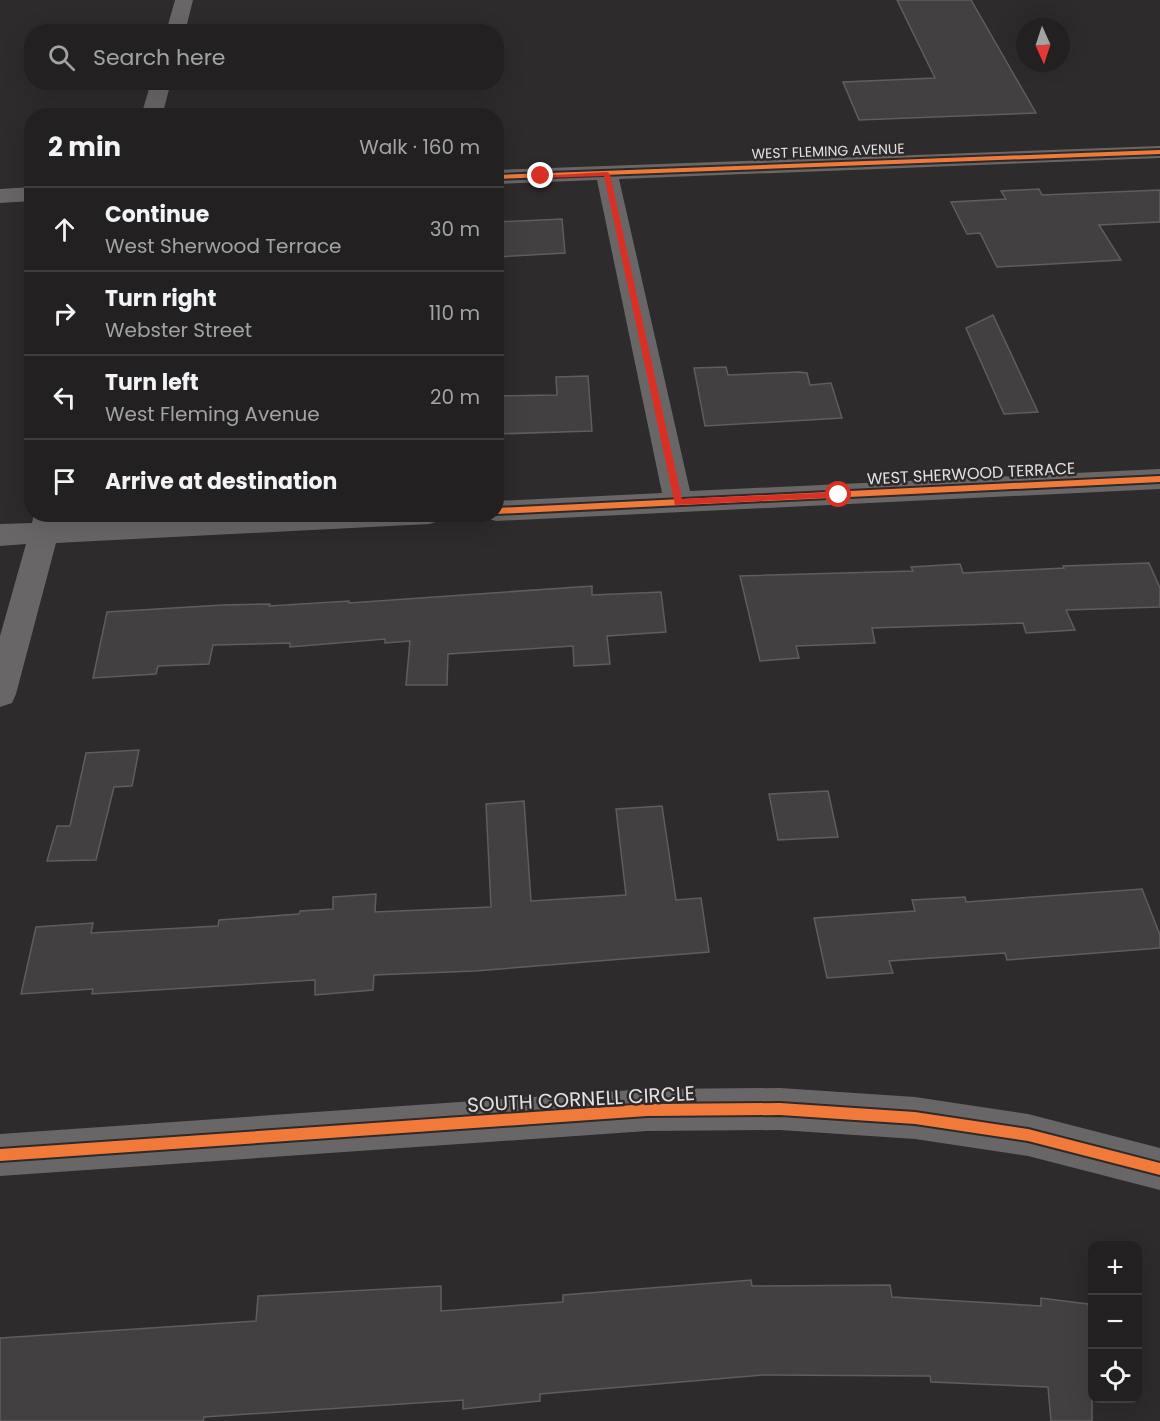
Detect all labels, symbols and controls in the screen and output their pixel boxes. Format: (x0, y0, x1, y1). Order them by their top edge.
north arrow (1016, 18, 1070, 72)
search box (24, 24, 504, 90)
icon: search (45, 41, 78, 74)
text: Search here (93, 42, 226, 73)
text: 2 min (48, 129, 121, 165)
text: Walk · 160 m (359, 133, 480, 161)
street label: WEST FLEMING AVENUE (751, 138, 905, 164)
route end (527, 162, 553, 188)
text: Continue (105, 199, 209, 230)
icon: ahead (48, 213, 81, 246)
text: 30 m (430, 215, 480, 243)
text: West Sherwood Terrace (105, 232, 341, 260)
text: Turn right (105, 283, 216, 314)
icon: right (48, 297, 81, 330)
text: 110 m (429, 299, 480, 327)
text: Webster Street (105, 316, 252, 344)
text: Turn left (105, 367, 199, 398)
icon: left (48, 381, 81, 414)
text: 20 m (430, 383, 480, 411)
text: West Fleming Avenue (105, 400, 320, 428)
street label: WEST SHERWOOD TERRACE (866, 457, 1076, 490)
icon: arrive (48, 465, 81, 498)
text: Arrive at destination (105, 466, 337, 497)
route start (825, 481, 851, 507)
street label: SOUTH CORNELL CIRCLE (466, 1079, 696, 1119)
map controls (1088, 1241, 1142, 1403)
button: + (1088, 1241, 1142, 1295)
button: − (1088, 1295, 1142, 1349)
button: locate (1088, 1349, 1142, 1403)

